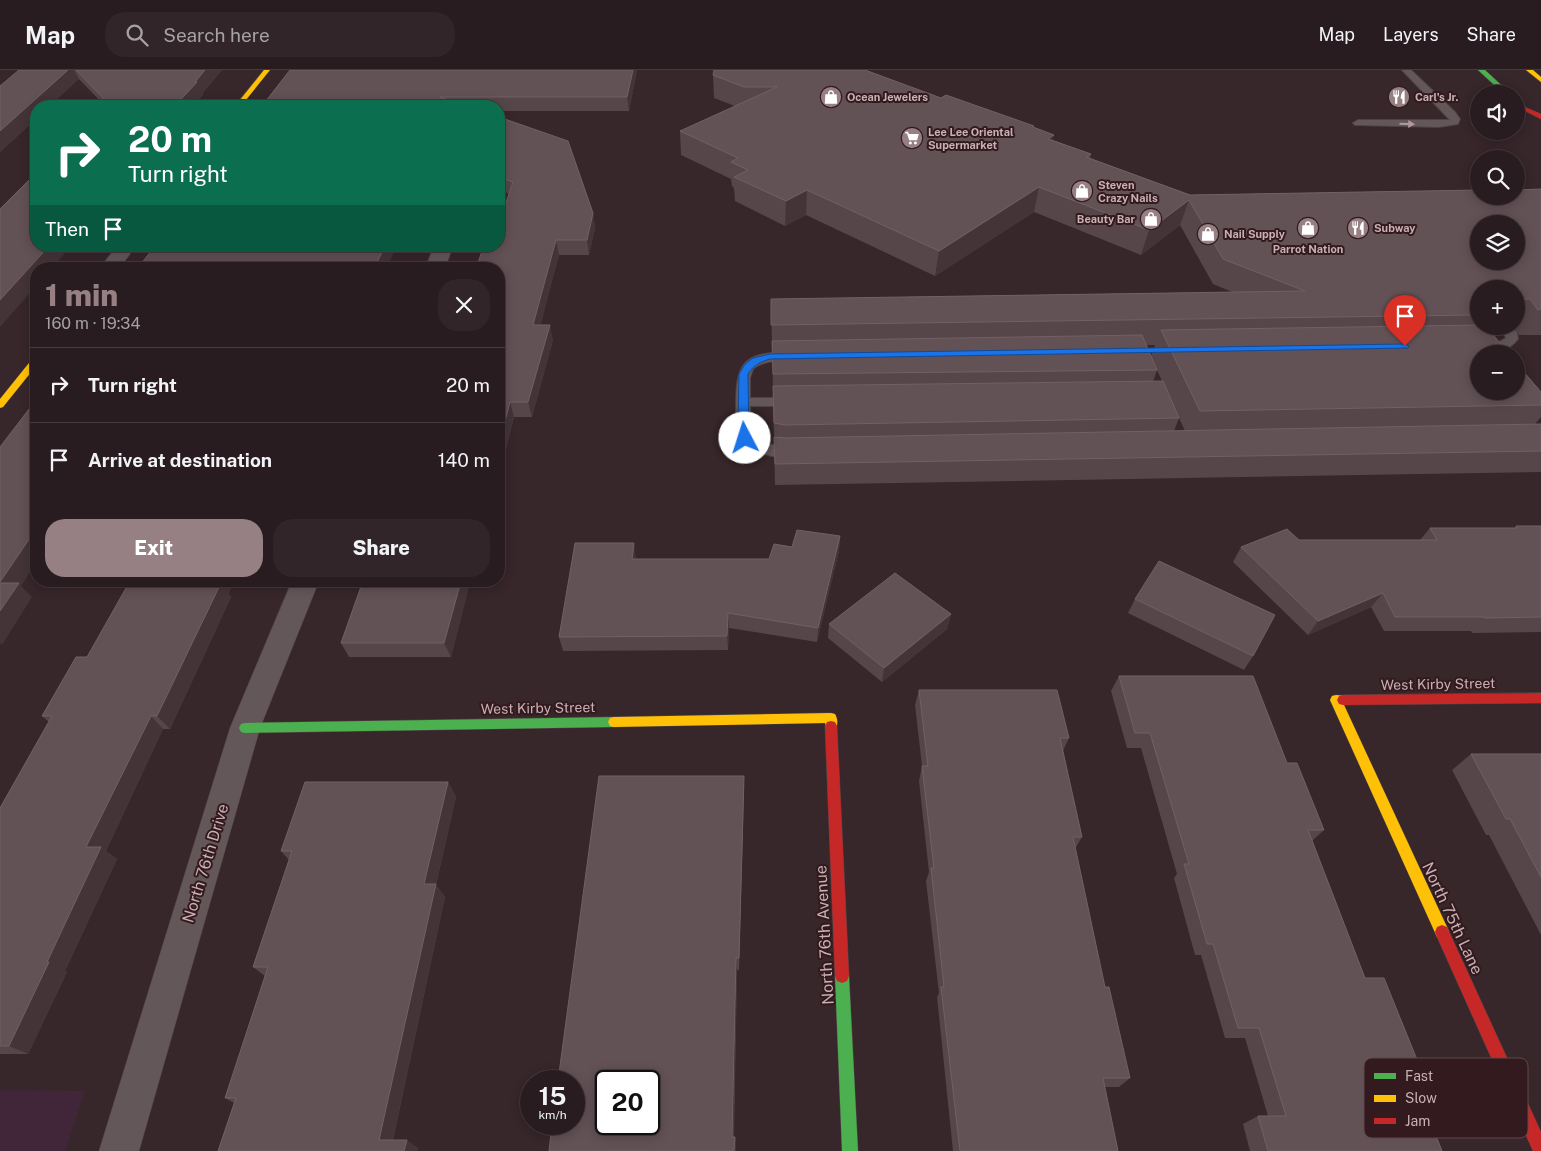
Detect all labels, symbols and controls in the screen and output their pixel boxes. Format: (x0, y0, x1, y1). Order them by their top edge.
search box (105, 12, 455, 57)
text: Map (25, 21, 75, 49)
icon: search (123, 21, 151, 49)
text: Search here (163, 24, 270, 46)
text: Map (1319, 24, 1355, 45)
text: Layers (1383, 24, 1439, 45)
text: Share (1467, 24, 1516, 45)
shop icon: Ocean Jewelers (819, 85, 843, 109)
restaurant icon: Carl's Jr. (1387, 85, 1411, 109)
map controls (1470, 85, 1525, 400)
button: sound (1470, 85, 1525, 140)
place label: Ocean Jewelers (847, 91, 928, 103)
place label: Carl's Jr. (1415, 91, 1459, 103)
text: 20 m (128, 119, 212, 160)
icon: right (45, 120, 110, 185)
one-way arrow (1399, 120, 1415, 128)
supermarket icon: Lee Lee Oriental Supermarket (900, 126, 924, 150)
place label: Lee Lee Oriental Supermarket (928, 126, 1014, 151)
button: search (1470, 150, 1525, 205)
text: Turn right (128, 161, 228, 187)
shop icon: Steven Crazy Nails (1070, 179, 1094, 203)
place label: Steven Crazy Nails (1098, 179, 1158, 204)
shop icon: Beauty Bar (1139, 207, 1163, 231)
place label: Beauty Bar (1077, 213, 1135, 225)
icon: arrive (99, 215, 127, 243)
button: layers (1470, 215, 1525, 270)
shop icon: Parrot Nation (1296, 216, 1320, 240)
restaurant icon: Subway (1346, 216, 1370, 240)
text: Then (45, 218, 89, 240)
shop icon: Nail Supply (1196, 222, 1220, 246)
place label: Subway (1374, 222, 1416, 234)
place label: Nail Supply (1224, 228, 1286, 240)
place label: Parrot Nation (1273, 243, 1343, 255)
text: 1 min (45, 277, 118, 313)
button: close (438, 279, 490, 331)
button: + (1470, 280, 1525, 335)
pin (1384, 295, 1426, 346)
icon: arrive (1391, 302, 1419, 330)
text: 160 m · 19:34 (45, 314, 140, 333)
button: − (1470, 345, 1525, 400)
icon: right (45, 371, 73, 399)
text: Turn right (88, 374, 177, 396)
text: 20 m (446, 374, 490, 396)
position arrow (718, 411, 770, 463)
icon: arrive (45, 446, 73, 474)
text: Arrive at destination (88, 449, 272, 471)
text: 140 m (438, 449, 490, 471)
button: Exit (45, 519, 263, 577)
button: Share (273, 519, 490, 577)
street label: West Kirby Street (1380, 675, 1496, 693)
street label: West Kirby Street (480, 699, 596, 717)
street label: North 76th Drive (178, 801, 233, 925)
street label: North 75th Lane (1418, 859, 1487, 977)
street label: North 76th Avenue (811, 865, 838, 1005)
legend (1364, 1058, 1528, 1138)
text: Fast (1405, 1068, 1433, 1084)
speed limit sign: 20 (595, 1070, 660, 1135)
text: 15 (539, 1081, 566, 1111)
text: Slow (1405, 1090, 1437, 1106)
text: km/h (538, 1108, 567, 1122)
text: Jam (1405, 1113, 1430, 1129)

